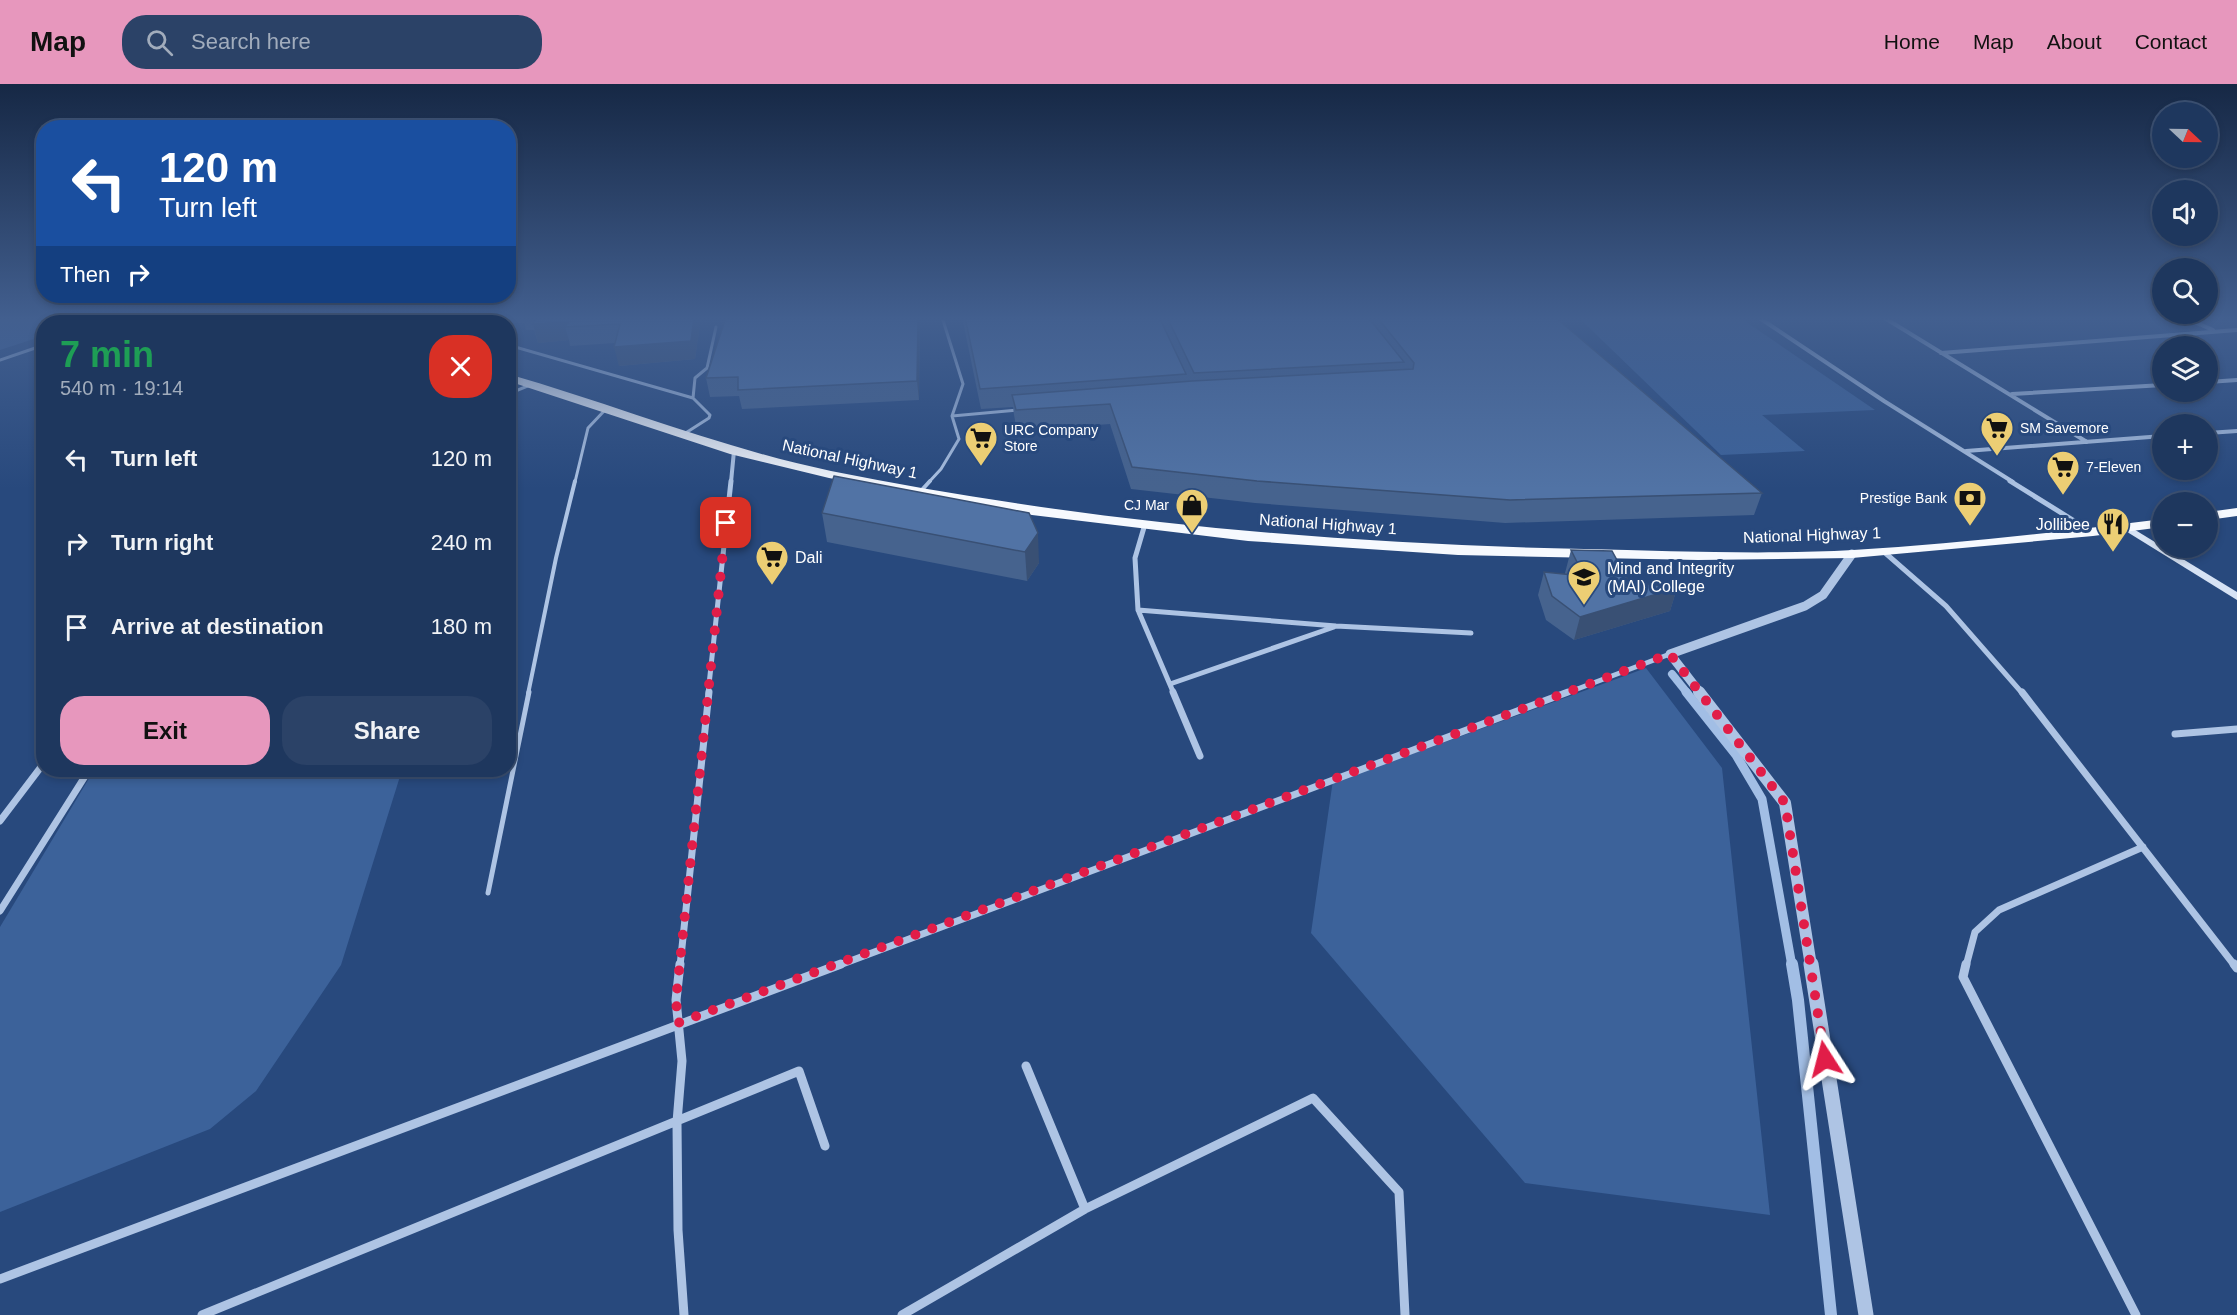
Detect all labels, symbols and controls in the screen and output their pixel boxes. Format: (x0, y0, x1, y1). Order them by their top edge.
search box (122, 15, 542, 69)
text: Map (30, 26, 86, 57)
icon: search (143, 26, 176, 59)
text: Search here (191, 29, 311, 54)
text: Home (1884, 30, 1940, 53)
text: Map (1973, 30, 2014, 53)
text: About (2047, 30, 2102, 53)
text: Contact (2135, 30, 2207, 53)
north arrow (2152, 102, 2218, 168)
map controls (2152, 102, 2218, 558)
icon: left (60, 144, 138, 222)
text: 120 m (159, 144, 278, 191)
button: sound (2152, 180, 2218, 246)
text: Turn left (159, 193, 257, 223)
icon: right (122, 258, 155, 291)
button: search (2152, 258, 2218, 324)
text: Then (60, 262, 110, 287)
text: 7 min (60, 334, 154, 375)
button: close (429, 335, 492, 398)
button: layers (2152, 336, 2218, 402)
text: 540 m · 19:14 (60, 377, 183, 399)
supermarket icon: SM Savemore (1979, 410, 2015, 457)
button: + (2152, 414, 2218, 480)
supermarket icon: URC Company Store (963, 420, 999, 467)
place label: SM Savemore (2020, 420, 2109, 436)
place label: URC Company Store (1004, 422, 1098, 454)
street label: National Highway 1 (781, 436, 919, 482)
icon: left (60, 443, 93, 476)
text: Turn left (111, 446, 197, 471)
text: 120 m (431, 446, 492, 471)
supermarket icon: 7-Eleven (2045, 449, 2081, 496)
place label: 7-Eleven (2086, 459, 2141, 475)
bank icon: Prestige Bank (1952, 480, 1988, 527)
shop icon: CJ Mar (1174, 487, 1210, 534)
place label: Prestige Bank (1860, 490, 1948, 506)
button: − (2152, 492, 2218, 558)
pin (700, 497, 751, 548)
place label: CJ Mar (1124, 497, 1169, 513)
icon: arrive (709, 506, 742, 539)
restaurant icon: Jollibee (2095, 506, 2131, 553)
street label: National Highway 1 (1259, 511, 1397, 537)
place label: Jollibee (2036, 516, 2090, 533)
street label: National Highway 1 (1743, 524, 1881, 546)
icon: right (60, 527, 93, 560)
text: Turn right (111, 530, 213, 555)
text: 240 m (431, 530, 492, 555)
supermarket icon: Dali (754, 539, 790, 586)
place label: Dali (795, 549, 823, 566)
school or university icon: Mind and Integrity (MAI) College (1566, 559, 1602, 606)
place label: Mind and Integrity (MAI) College (1607, 560, 1734, 595)
icon: arrive (60, 611, 93, 644)
text: Arrive at destination (111, 614, 324, 639)
text: 180 m (431, 614, 492, 639)
button: Exit (60, 696, 270, 765)
button: Share (282, 696, 492, 765)
position arrow (1793, 1027, 1857, 1091)

